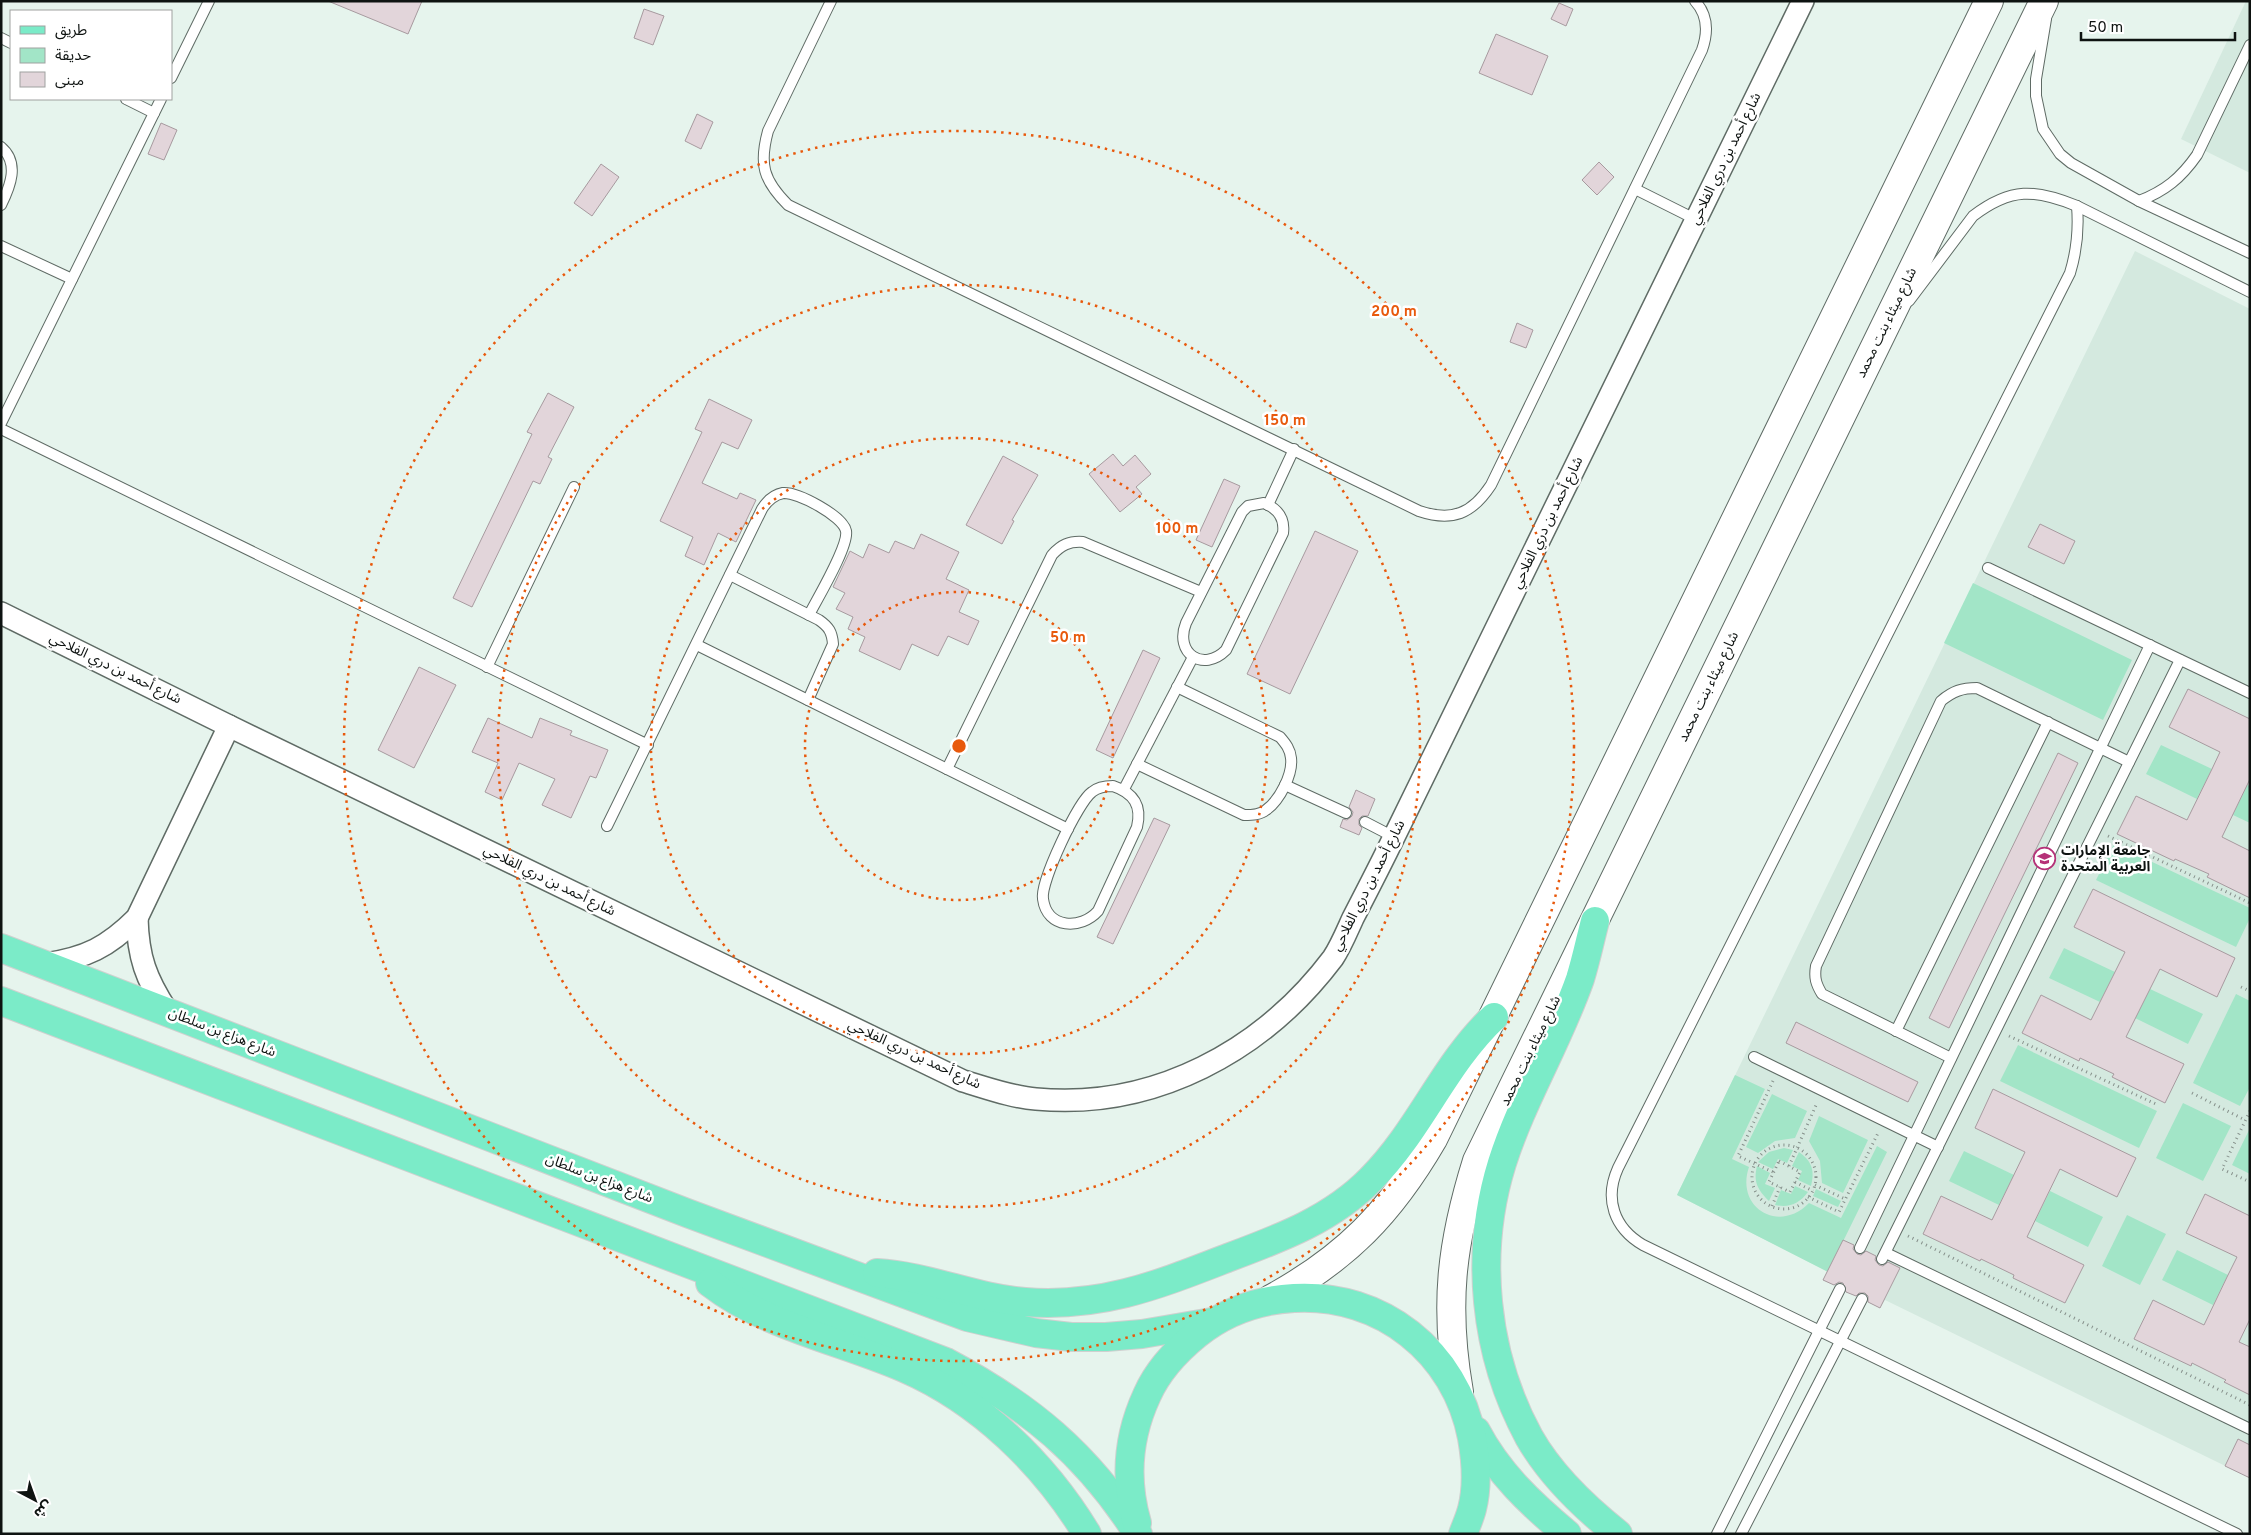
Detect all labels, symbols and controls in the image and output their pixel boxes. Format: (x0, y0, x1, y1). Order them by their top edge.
legend (10, 10, 172, 100)
scale bar (2081, 10, 2235, 42)
text: 50 m (2088, 19, 2123, 38)
text: طريق (55, 22, 87, 41)
text: حديقة (55, 47, 91, 66)
text: مبنى (55, 72, 84, 91)
street label: شارع أحمد بن دري الفلاحي (1685, 89, 1767, 228)
street label: شارع ميثاء بنت محمد (1853, 265, 1922, 381)
text: 200 m (1371, 303, 1417, 322)
text: 150 m (1264, 412, 1306, 431)
street label: شارع أحمد بن دري الفلاحي (1507, 453, 1589, 592)
text: 100 m (1156, 520, 1198, 539)
street label: شارع أحمد بن دري الفلاحي (46, 628, 185, 710)
text: 50 m (1050, 629, 1086, 648)
street label: شارع ميثاء بنت محمد (1675, 629, 1744, 745)
centre of rings (950, 737, 968, 755)
street label: شارع أحمد بن دري الفلاحي (1327, 817, 1411, 955)
street label: شارع أحمد بن دري الفلاحي (480, 840, 619, 922)
place label: جامعة الإمارات العربية المتحدة (2061, 842, 2150, 876)
school or university icon: جامعة الإمارات العربية المتحدة (2033, 847, 2057, 871)
street label: شارع ميثاء بنت محمد (1497, 993, 1566, 1109)
street label: شارع هزاع بن سلطان (166, 1005, 278, 1062)
street label: شارع أحمد بن دري الفلاحي (844, 1015, 984, 1094)
street label: شارع هزاع بن سلطان (543, 1151, 655, 1208)
north arrow (10, 1475, 60, 1525)
text: ش (30, 1496, 55, 1521)

